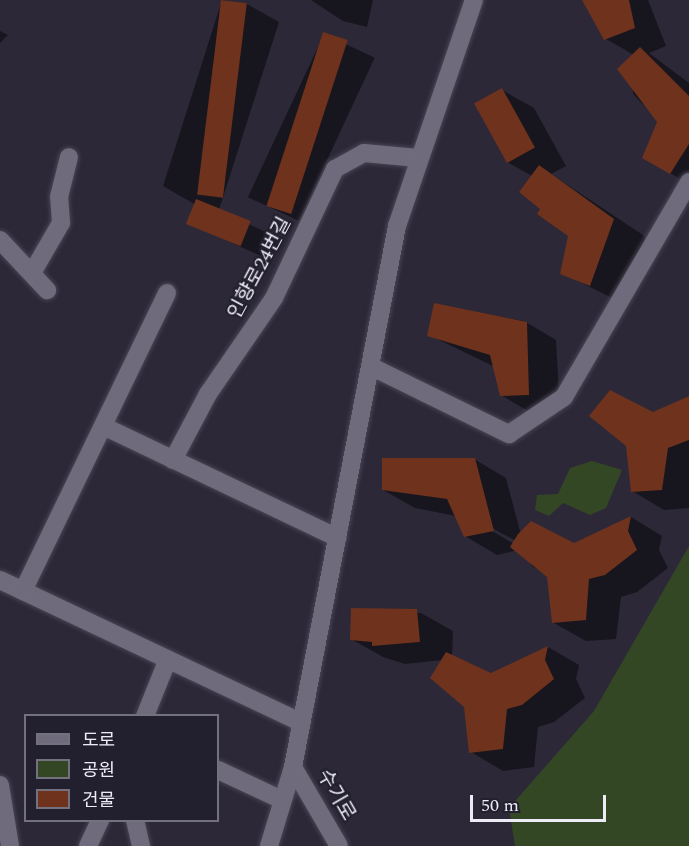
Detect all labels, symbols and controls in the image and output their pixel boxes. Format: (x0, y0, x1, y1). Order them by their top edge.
street label: 인향로24번길 (223, 213, 297, 323)
legend (24, 714, 219, 822)
text: 도로 (82, 727, 115, 754)
text: 공원 (82, 757, 115, 784)
street label: 수기로 (312, 765, 360, 825)
scale bar (473, 783, 610, 821)
text: 건물 (82, 787, 115, 814)
text: 50 m (481, 792, 519, 819)

